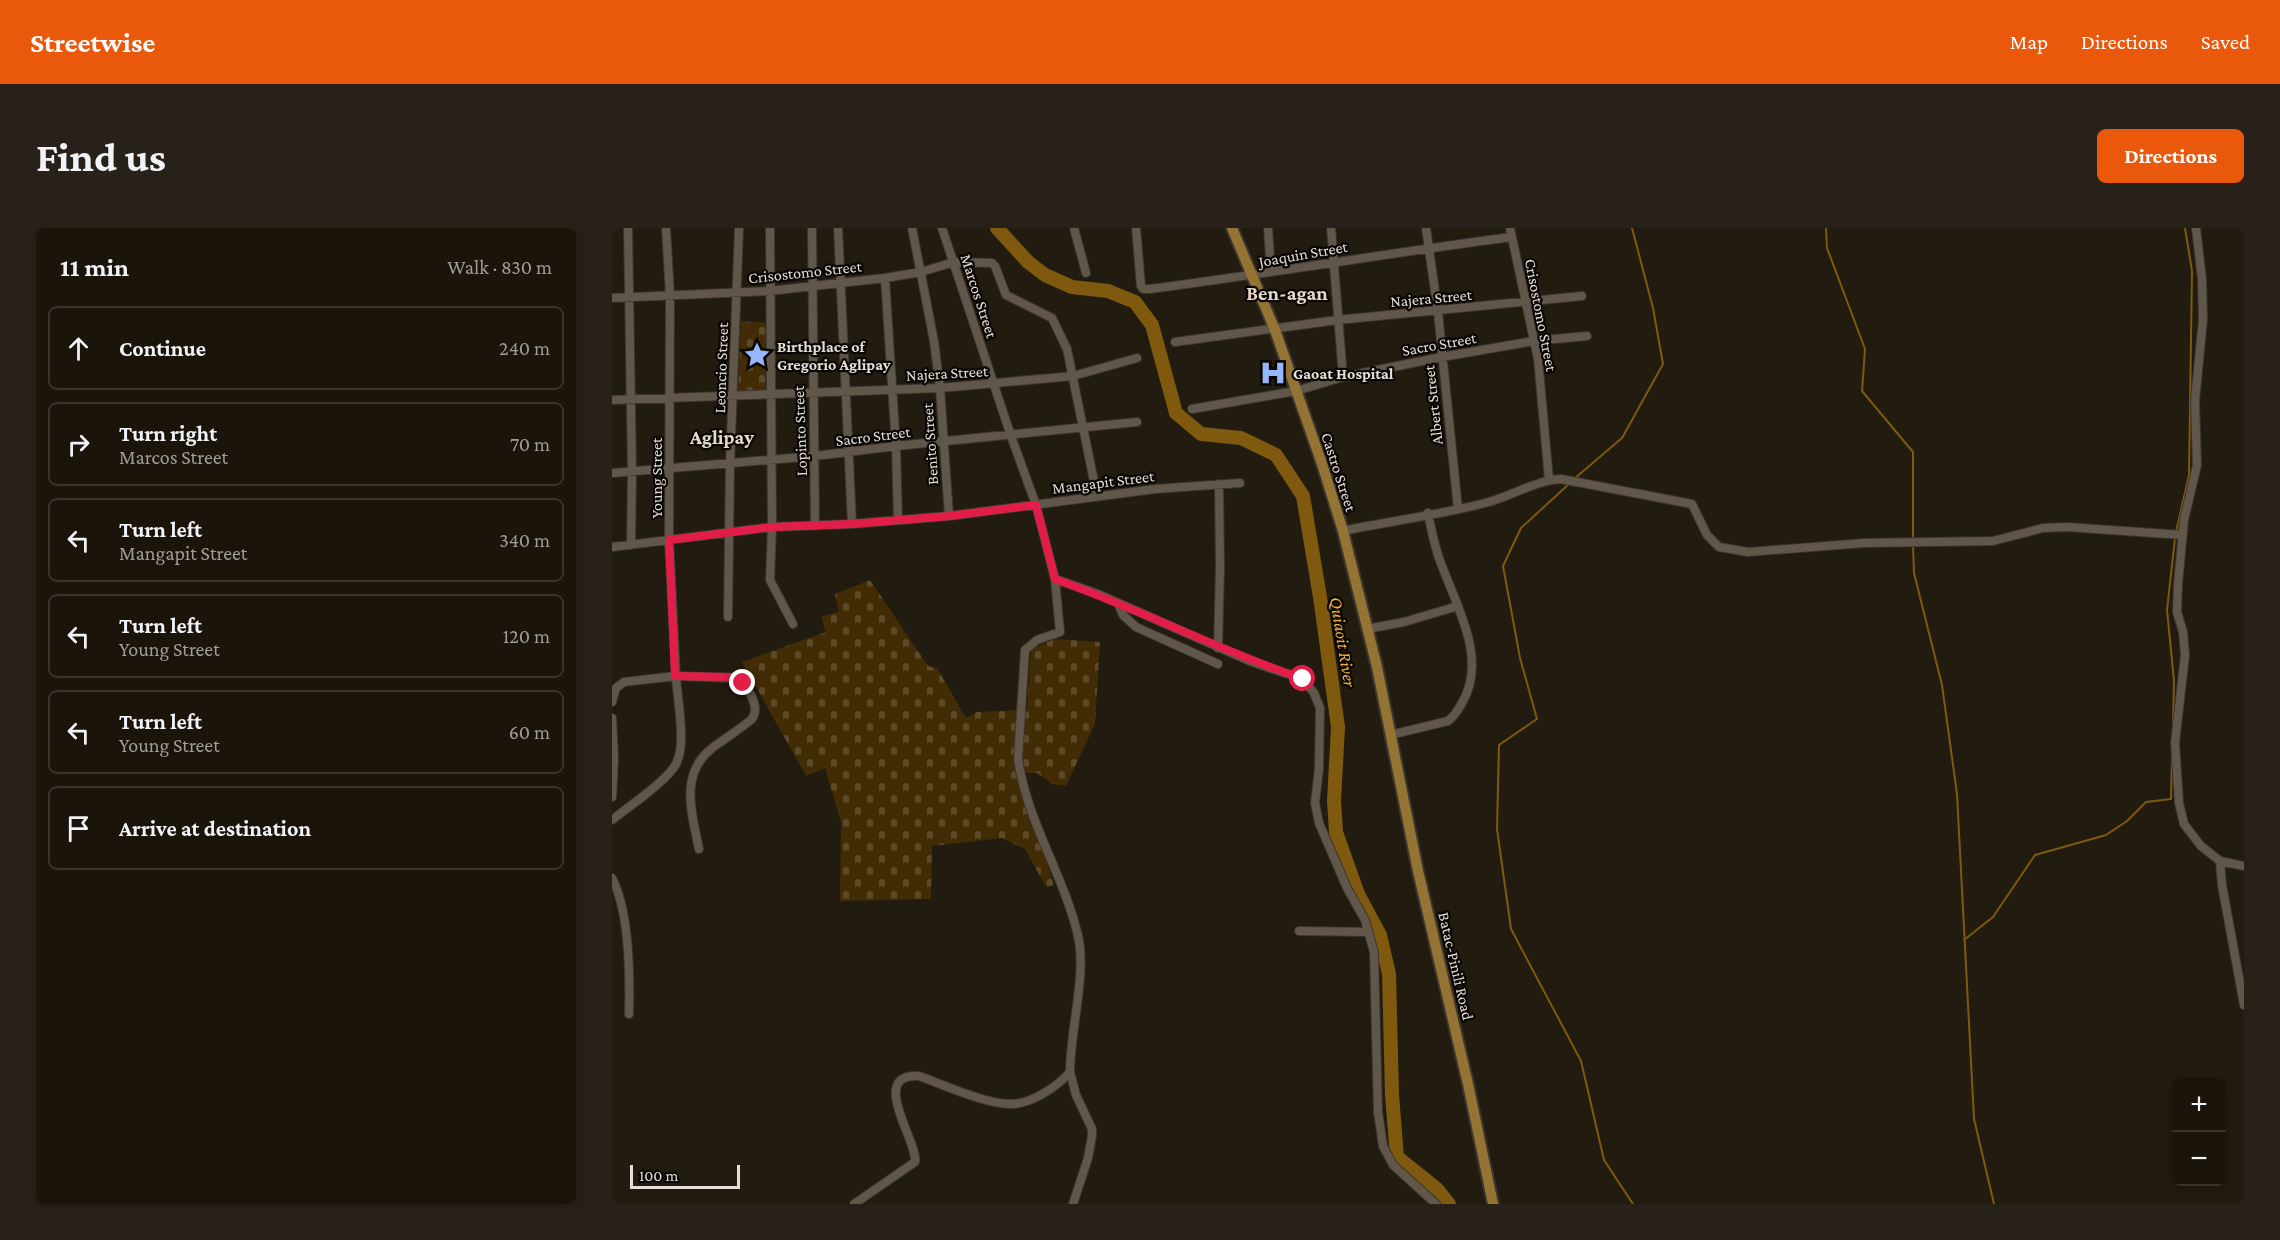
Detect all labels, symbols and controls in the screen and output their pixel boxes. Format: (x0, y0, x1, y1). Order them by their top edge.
text: Streetwise (30, 27, 155, 58)
text: Map (2010, 30, 2048, 54)
text: Directions (2081, 30, 2168, 54)
text: Saved (2201, 30, 2250, 54)
button: Directions (2097, 129, 2244, 183)
text: Find us (36, 133, 166, 180)
street label: Joaquin Street (1255, 238, 1350, 272)
street label: Marcos Street (957, 252, 1001, 341)
text: 11 min (60, 253, 129, 282)
text: Walk · 830 m (447, 256, 552, 278)
street label: Crisostomo Street (1522, 257, 1560, 373)
street label: Crisostomo Street (747, 258, 863, 286)
district label: Ben-agan (1246, 282, 1328, 304)
street label: Najera Street (1389, 286, 1473, 311)
street label: Leoncio Street (711, 322, 731, 414)
street label: Sacro Street (1400, 329, 1478, 359)
icon: ahead (62, 332, 95, 365)
text: Continue (119, 336, 206, 361)
text: 240 m (499, 337, 550, 359)
place label: Birthplace of Gregorio Aglipay (777, 338, 891, 373)
place icon: Birthplace of Gregorio Aglipay (742, 340, 772, 370)
hospital icon: Gaoat Hospital (1258, 358, 1288, 388)
street label: Najera Street (906, 362, 989, 385)
street label: Albert Street (1420, 364, 1446, 446)
place label: Gaoat Hospital (1293, 365, 1394, 382)
street label: Lopinto Street (790, 385, 811, 477)
street label: Benito Street (919, 402, 941, 486)
text: Turn right (119, 421, 217, 446)
street label: Sacro Street (835, 423, 912, 449)
district label: Aglipay (689, 426, 754, 448)
icon: right (62, 428, 95, 461)
street label: Castro Street (1318, 430, 1360, 514)
text: 70 m (510, 433, 550, 455)
street label: Young Street (648, 437, 666, 518)
text: Marcos Street (119, 446, 228, 468)
street label: Mangapit Street (1051, 467, 1156, 498)
text: Turn left (119, 517, 202, 542)
icon: left (62, 524, 95, 557)
text: 340 m (499, 529, 550, 551)
text: Mangapit Street (119, 542, 247, 564)
water label: Quiaoit River (1326, 596, 1360, 689)
text: Turn left (119, 613, 202, 638)
icon: left (62, 620, 95, 653)
text: 120 m (503, 625, 550, 647)
text: Young Street (119, 638, 220, 660)
route start (1289, 665, 1315, 691)
route end (729, 669, 755, 695)
text: Turn left (119, 709, 202, 734)
icon: left (62, 716, 95, 749)
text: 60 m (509, 721, 550, 743)
text: Young Street (119, 734, 220, 756)
icon: arrive (62, 812, 95, 845)
text: Arrive at destination (119, 816, 311, 841)
street label: Batac-Pinili Road (1435, 910, 1477, 1022)
map controls (2172, 1078, 2226, 1186)
button: + (2172, 1078, 2226, 1132)
button: − (2172, 1132, 2226, 1186)
scale bar (630, 1162, 740, 1190)
text: 100 m (639, 1167, 678, 1184)

